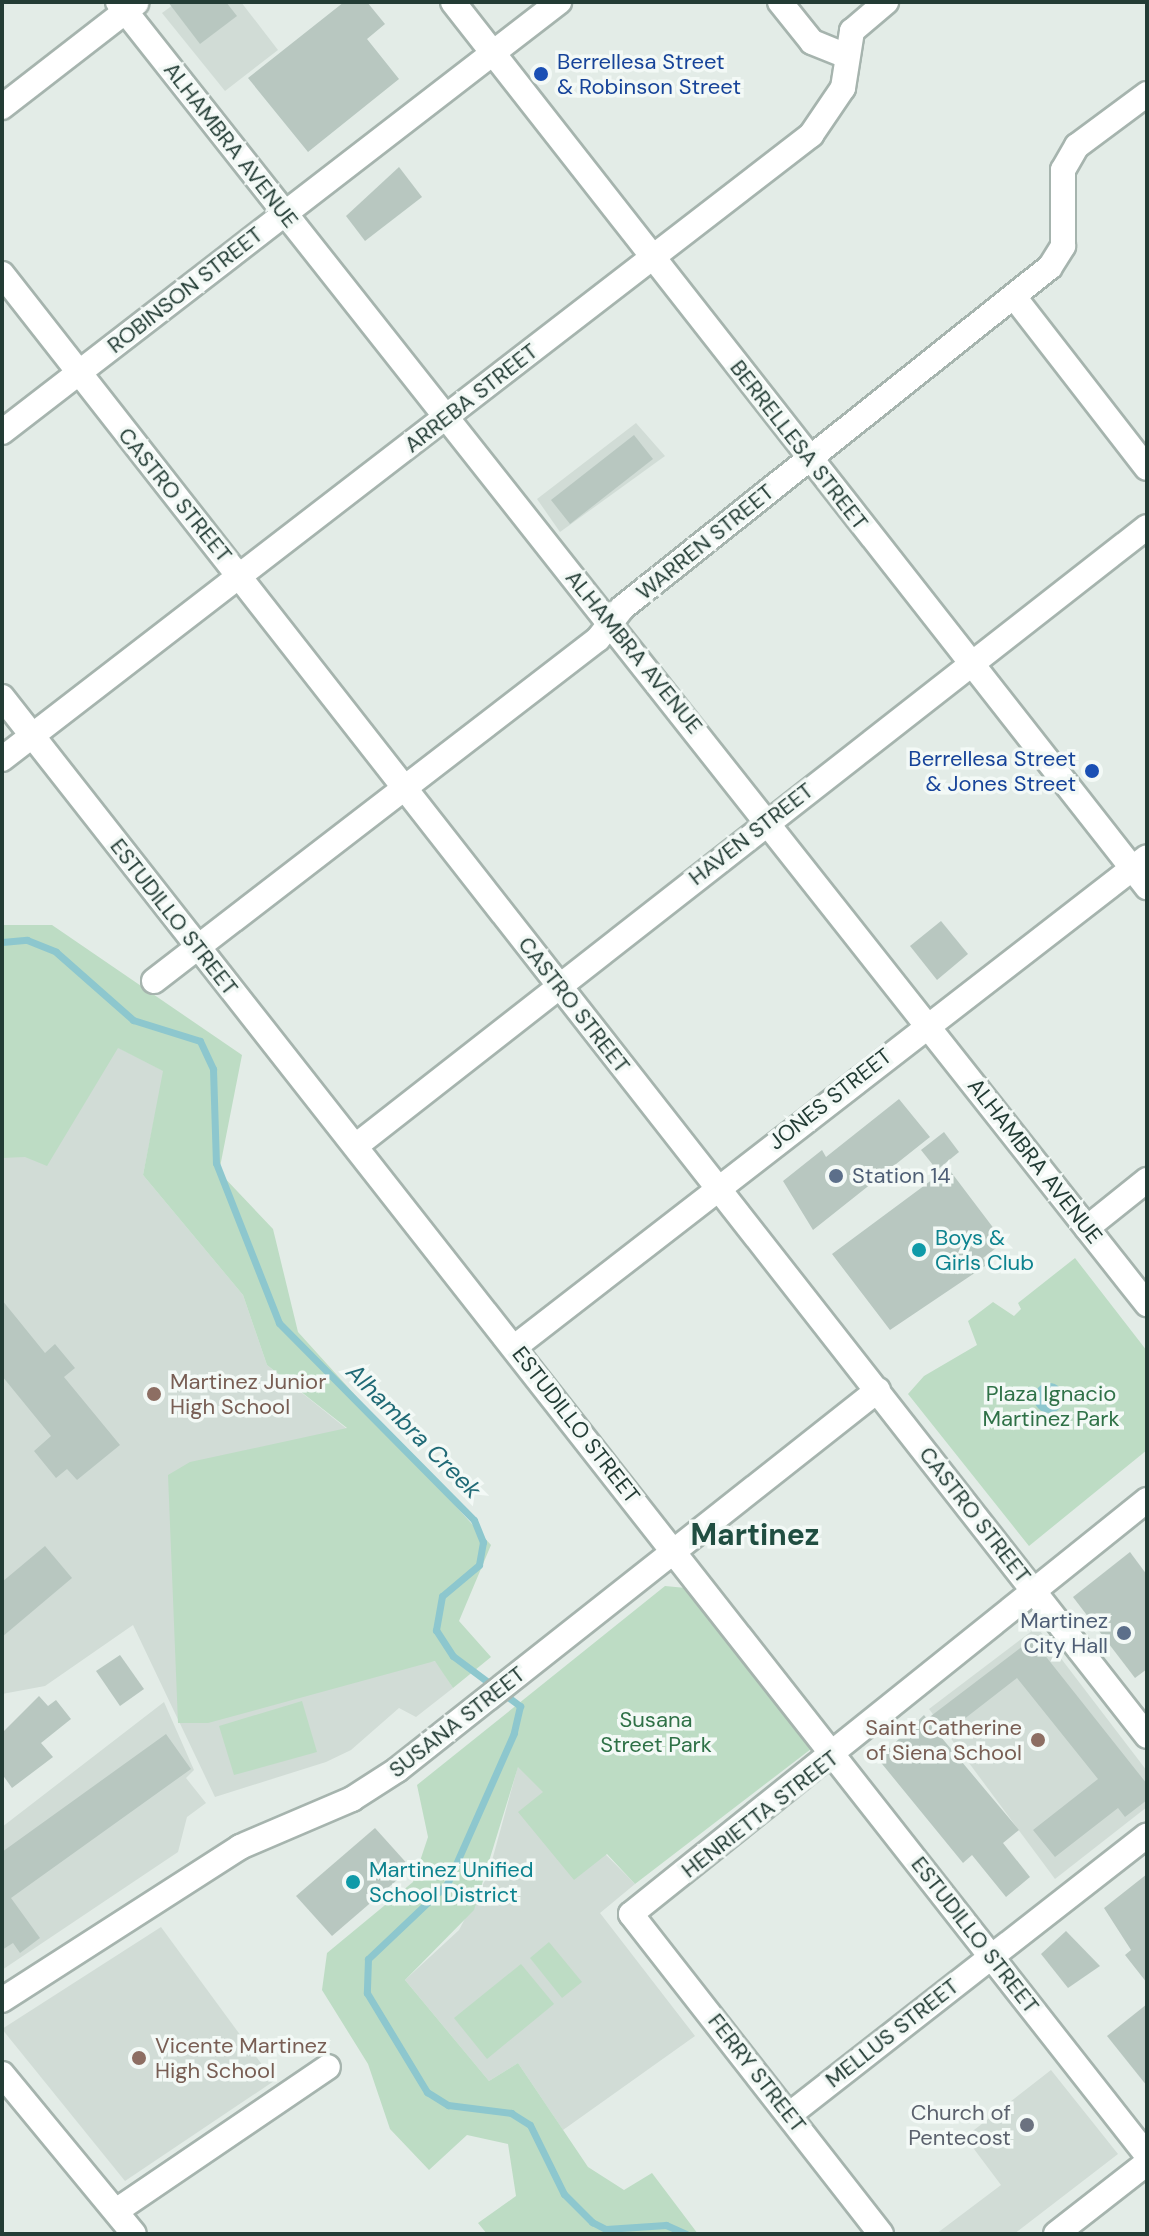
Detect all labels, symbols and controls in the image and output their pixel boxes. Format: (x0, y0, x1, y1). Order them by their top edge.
place label: Berrellesa Street & Robinson Street (557, 48, 741, 100)
street label: ALHAMBRA AVENUE (158, 57, 304, 233)
marker: Berrellesa Street & Robinson Street (532, 65, 550, 83)
street label: ROBINSON STREET (102, 221, 268, 359)
street label: ARREBA STREET (399, 338, 543, 458)
street label: BERRELLESA STREET (725, 355, 873, 535)
street label: CASTRO STREET (113, 422, 237, 568)
street label: WARREN STREET (631, 479, 779, 605)
street label: ALHAMBRA AVENUE (560, 565, 708, 739)
place label: Berrellesa Street & Jones Street (908, 745, 1076, 796)
marker: Berrellesa Street & Jones Street (1083, 762, 1101, 780)
street label: HAVEN STREET (684, 777, 818, 891)
street label: ESTUDILLO STREET (105, 833, 243, 1001)
street label: CASTRO STREET (513, 932, 635, 1078)
street label: JONES STREET (763, 1043, 897, 1155)
street label: ALHAMBRA AVENUE (962, 1073, 1108, 1249)
place label: Station 14 (852, 1163, 951, 1189)
marker: Station 14 (827, 1167, 845, 1185)
place label: Boys & Girls Club (935, 1224, 1034, 1276)
marker: Boys & Girls Club (910, 1241, 928, 1259)
street label: ESTUDILLO STREET (507, 1341, 645, 1509)
water label: Alhambra Creek (341, 1358, 487, 1504)
place label: Martinez Junior High School (170, 1368, 326, 1420)
park label: Plaza Ignacio Martinez Park (982, 1380, 1120, 1432)
marker: Martinez Junior High School (145, 1385, 163, 1403)
street label: CASTRO STREET (914, 1442, 1036, 1588)
district label: Martinez (691, 1517, 819, 1553)
place label: Martinez City Hall (1020, 1607, 1108, 1658)
marker: Martinez City Hall (1115, 1624, 1133, 1642)
street label: SUSANA STREET (384, 1661, 530, 1783)
park label: Susana Street Park (600, 1706, 712, 1758)
place label: Saint Catherine of Siena School (865, 1714, 1022, 1766)
marker: Saint Catherine of Siena School (1029, 1731, 1047, 1749)
street label: HENRIETTA STREET (676, 1745, 844, 1883)
street label: ESTUDILLO STREET (906, 1851, 1044, 2019)
place label: Martinez Unified School District (369, 1856, 534, 1908)
marker: Martinez Unified School District (344, 1873, 362, 1891)
street label: MELLUS STREET (820, 1973, 964, 2093)
street label: FERRY STREET (702, 2008, 812, 2138)
place label: Vicente Martinez High School (155, 2032, 327, 2084)
marker: Vicente Martinez High School (130, 2049, 148, 2067)
place label: Church of Pentecost (908, 2099, 1011, 2150)
marker: Church of Pentecost (1018, 2116, 1036, 2134)

